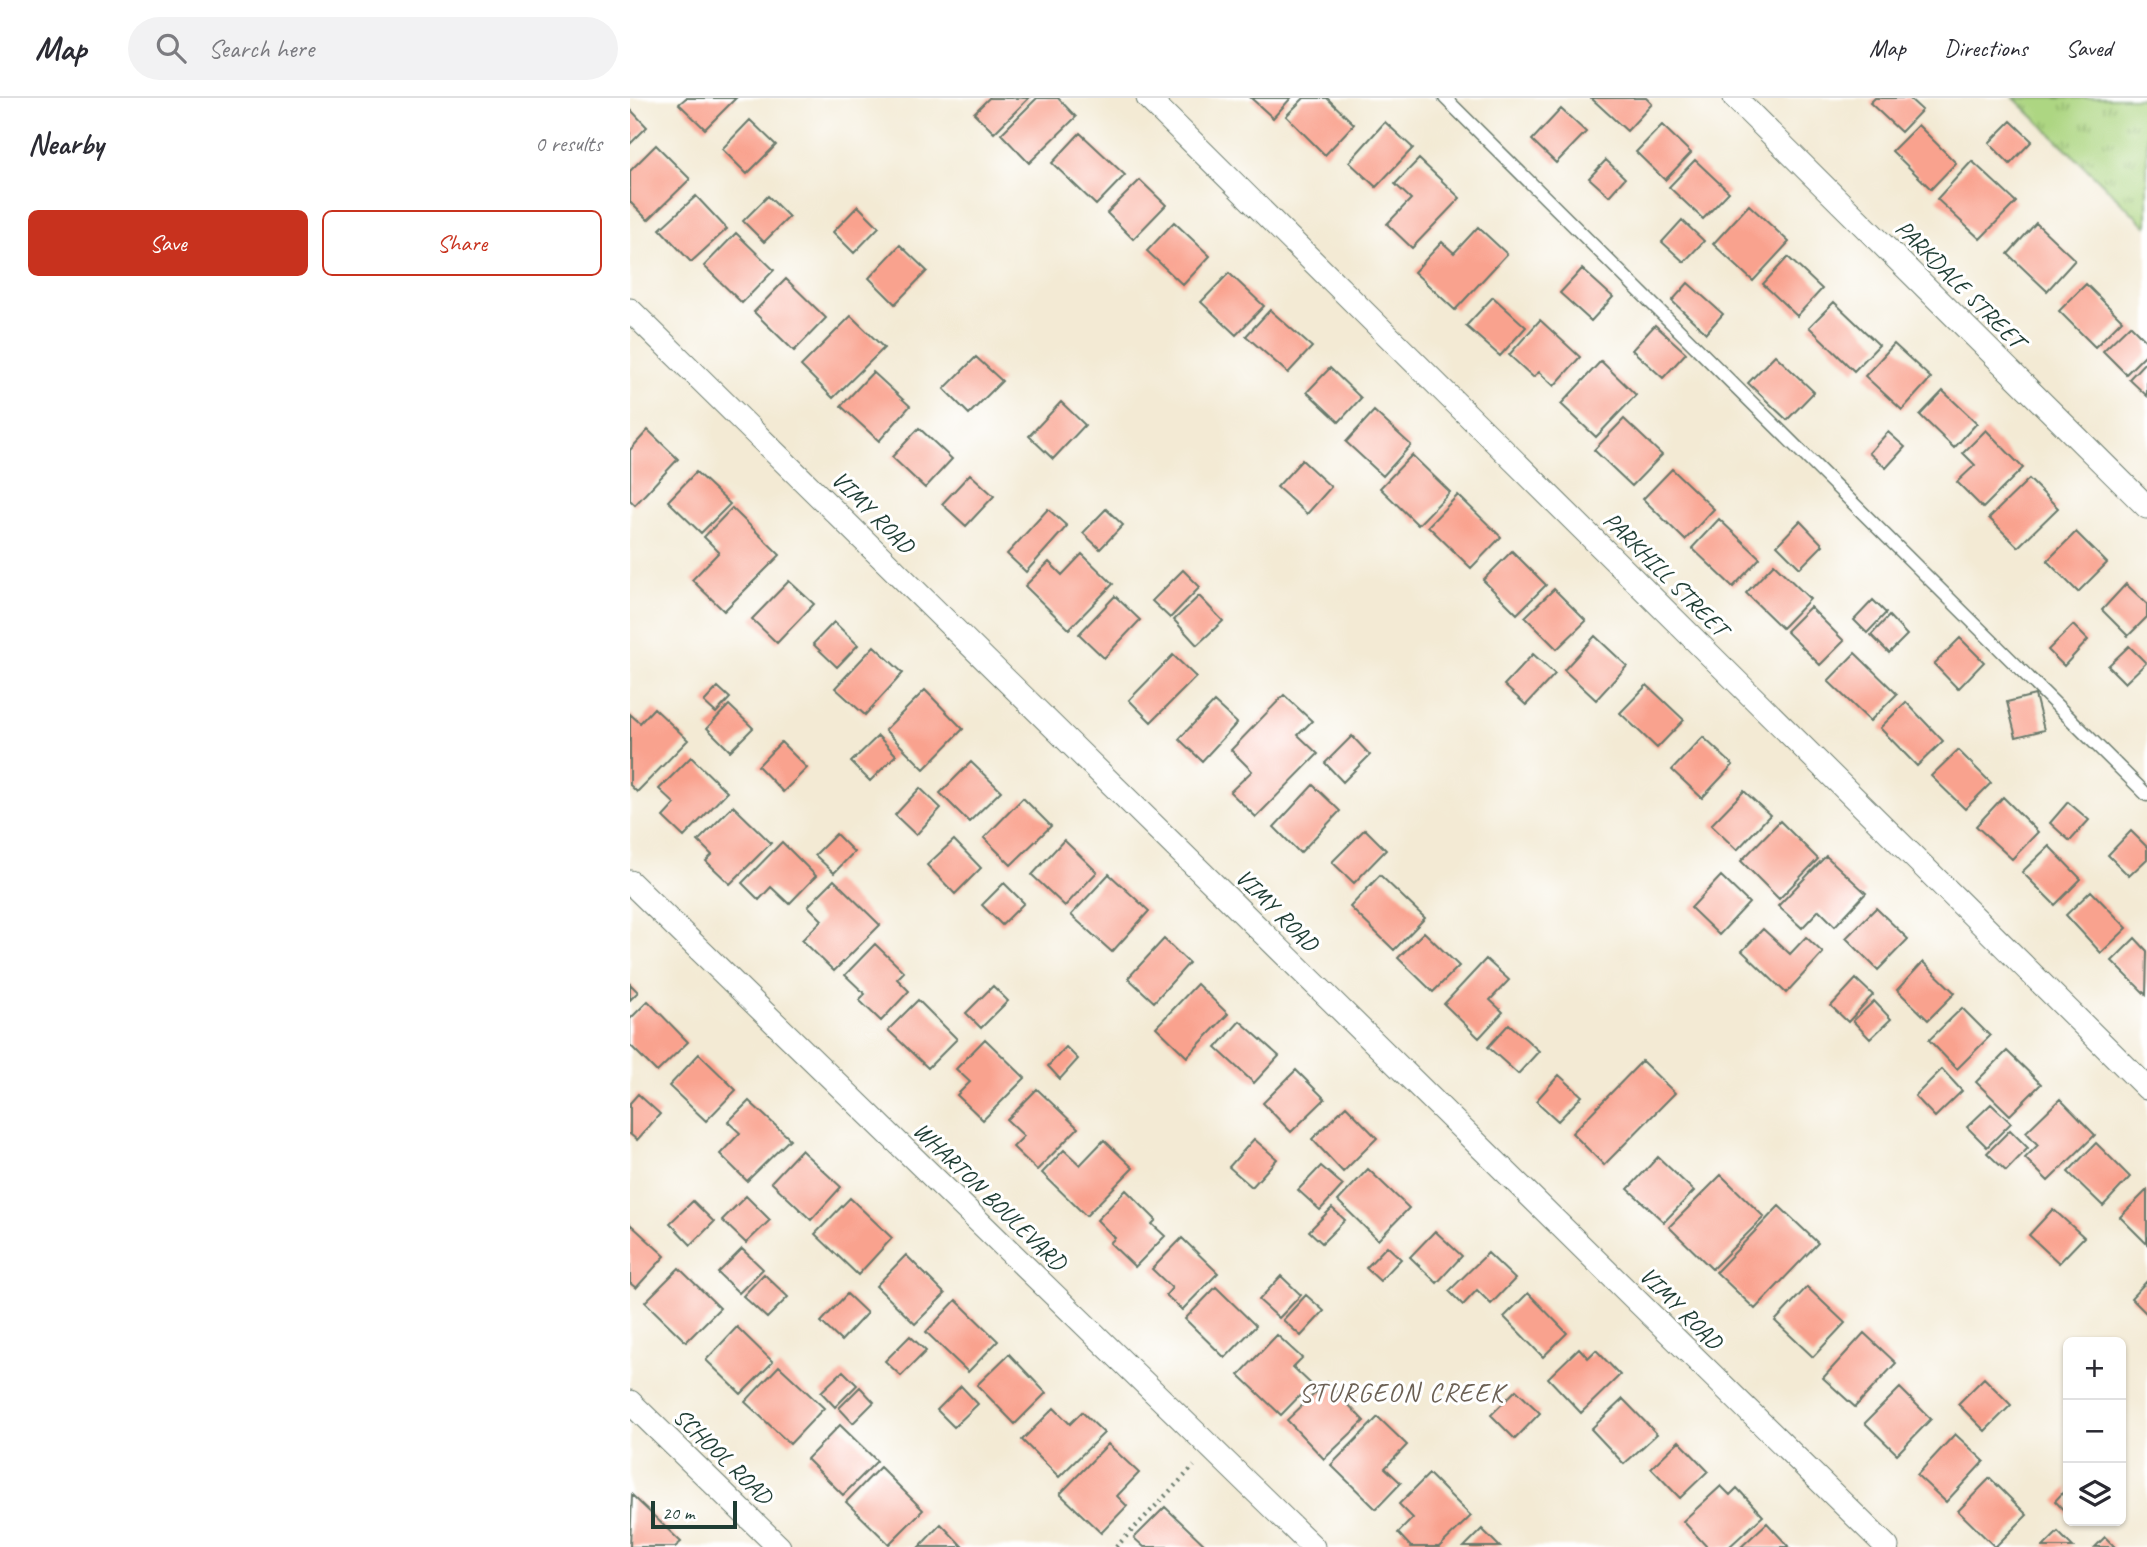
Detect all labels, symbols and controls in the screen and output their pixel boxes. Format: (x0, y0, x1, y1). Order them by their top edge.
search box (128, 17, 618, 80)
text: Map (35, 27, 86, 69)
icon: search (152, 29, 190, 67)
text: Search here (208, 32, 314, 65)
text: Map (1869, 33, 1906, 63)
text: Directions (1944, 33, 2027, 63)
text: Saved (2065, 33, 2112, 63)
text: Nearby (28, 125, 104, 163)
text: 0 results (535, 129, 602, 158)
button: Save (28, 210, 308, 276)
button: Share (322, 210, 602, 276)
street label: PARKDALE STREET (1889, 213, 2035, 359)
street label: VIMY ROAD (825, 464, 922, 561)
street label: PARKHILL STREET (1597, 505, 1738, 646)
street label: VIMY ROAD (1229, 862, 1326, 959)
street label: WHARTON BOULEVARD (907, 1115, 1074, 1278)
street label: VIMY ROAD (1633, 1260, 1730, 1357)
map controls (2063, 1337, 2126, 1526)
button: + (2063, 1337, 2126, 1400)
district label: STURGEON CREEK (1299, 1376, 1508, 1409)
button: − (2063, 1400, 2126, 1463)
street label: SCHOOL ROAD (667, 1401, 780, 1512)
button: layers (2063, 1463, 2126, 1526)
scale bar (651, 1498, 737, 1530)
text: 20 m (662, 1501, 694, 1525)

